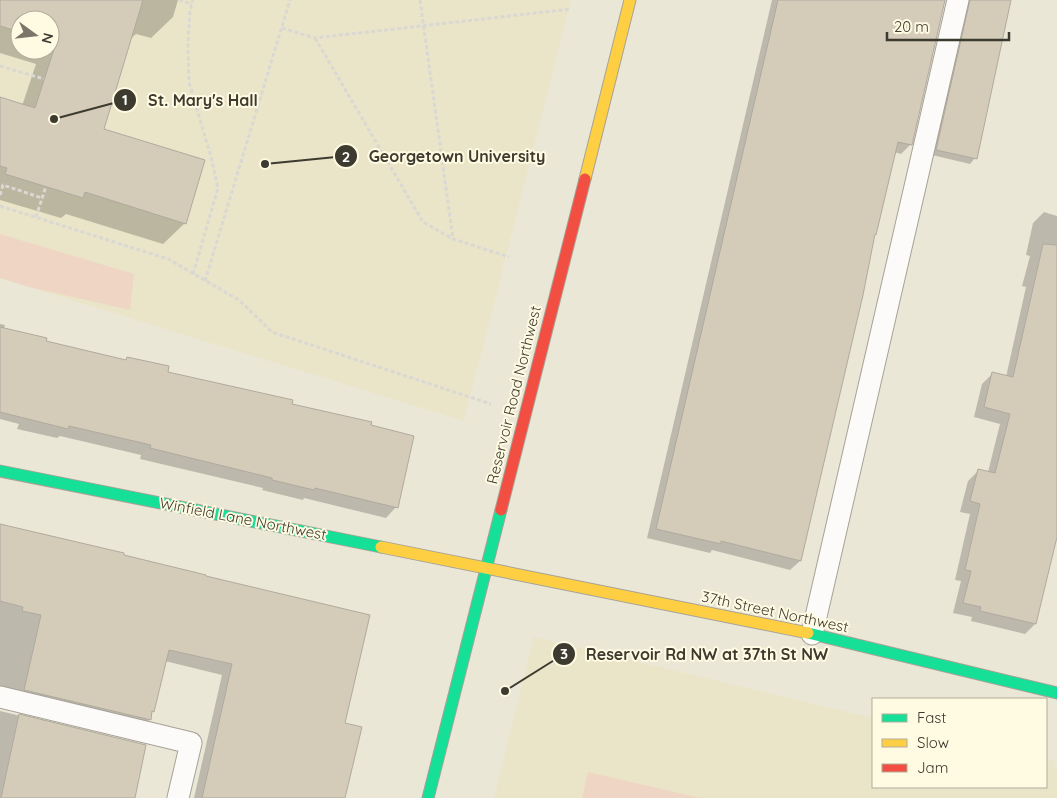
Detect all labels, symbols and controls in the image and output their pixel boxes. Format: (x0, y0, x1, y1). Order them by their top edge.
north arrow (10, 10, 60, 60)
scale bar (887, 10, 1010, 42)
text: 20 m (894, 17, 929, 36)
text: N (38, 31, 58, 46)
callout: St. Mary's Hall (113, 85, 268, 116)
text: 1 (122, 90, 128, 109)
text: St. Mary's Hall (148, 90, 258, 110)
callout: Georgetown University (334, 141, 556, 172)
text: Georgetown University (369, 146, 545, 166)
text: 2 (342, 147, 350, 166)
street label: Reservoir Road Northwest (482, 304, 545, 486)
street label: Winfield Lane Northwest (158, 493, 328, 544)
street label: 37th Street Northwest (700, 587, 850, 636)
callout: Reservoir Rd NW at 37th St NW (551, 639, 838, 670)
text: 3 (560, 644, 568, 663)
text: Reservoir Rd NW at 37th St NW (586, 644, 828, 664)
legend (872, 698, 1047, 788)
text: Fast (917, 708, 946, 727)
text: Slow (917, 733, 949, 752)
text: Jam (917, 758, 948, 777)

